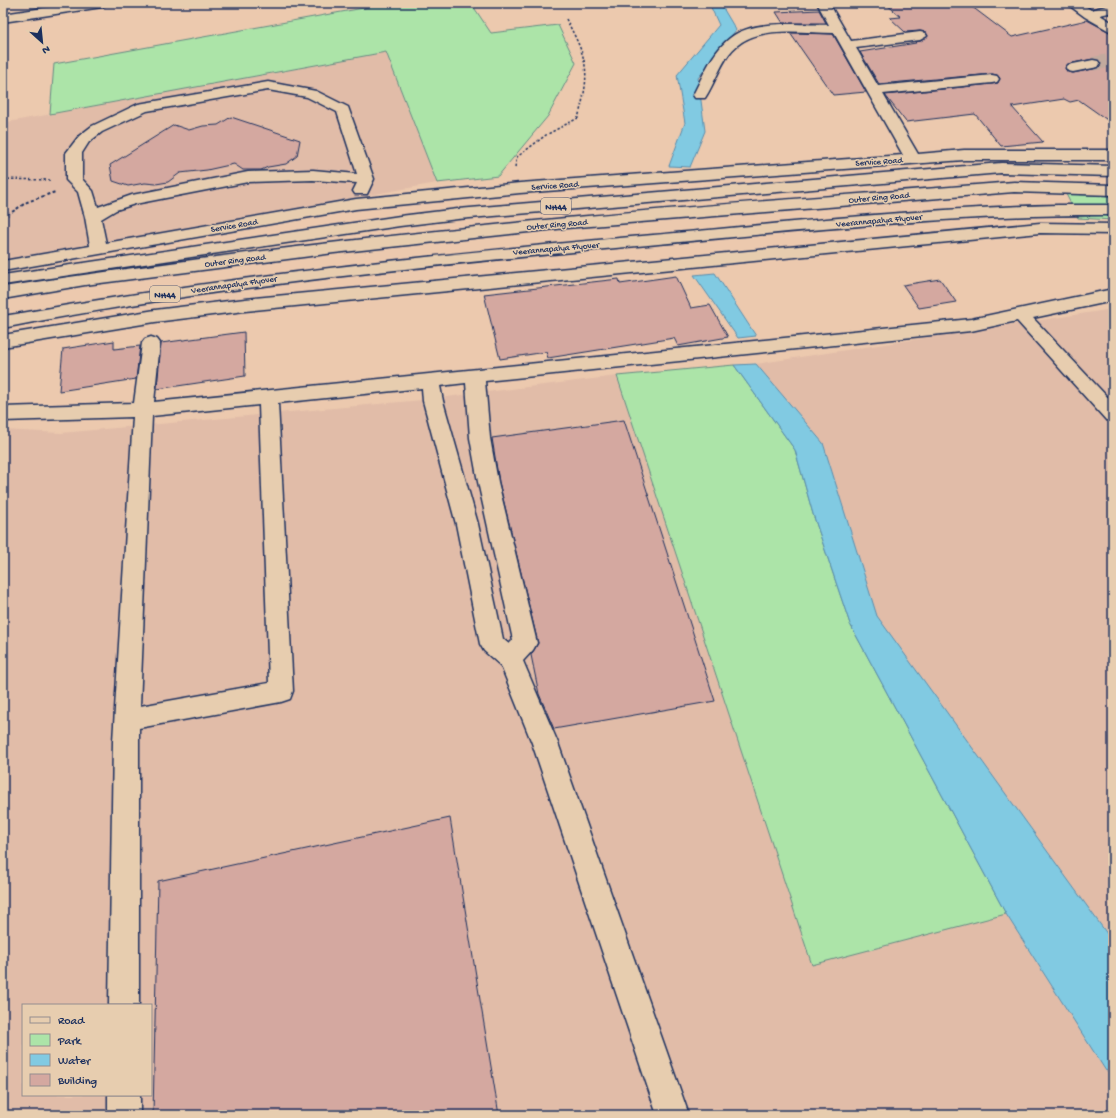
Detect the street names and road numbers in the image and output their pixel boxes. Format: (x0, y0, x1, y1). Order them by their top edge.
street label: Service Road (855, 155, 904, 170)
street label: Service Road (531, 179, 580, 194)
street label: Outer Ring Road (848, 190, 911, 207)
road number: NH44 (541, 198, 571, 214)
street label: Veerannapalya Flyover (835, 212, 923, 231)
street label: Service Road (210, 217, 259, 236)
street label: Outer Ring Road (526, 217, 589, 234)
street label: Veerannapalya Flyover (512, 240, 600, 259)
street label: Outer Ring Road (204, 252, 267, 271)
street label: Veerannapalya Flyover (190, 274, 279, 297)
road number: NH44 (150, 286, 180, 302)

